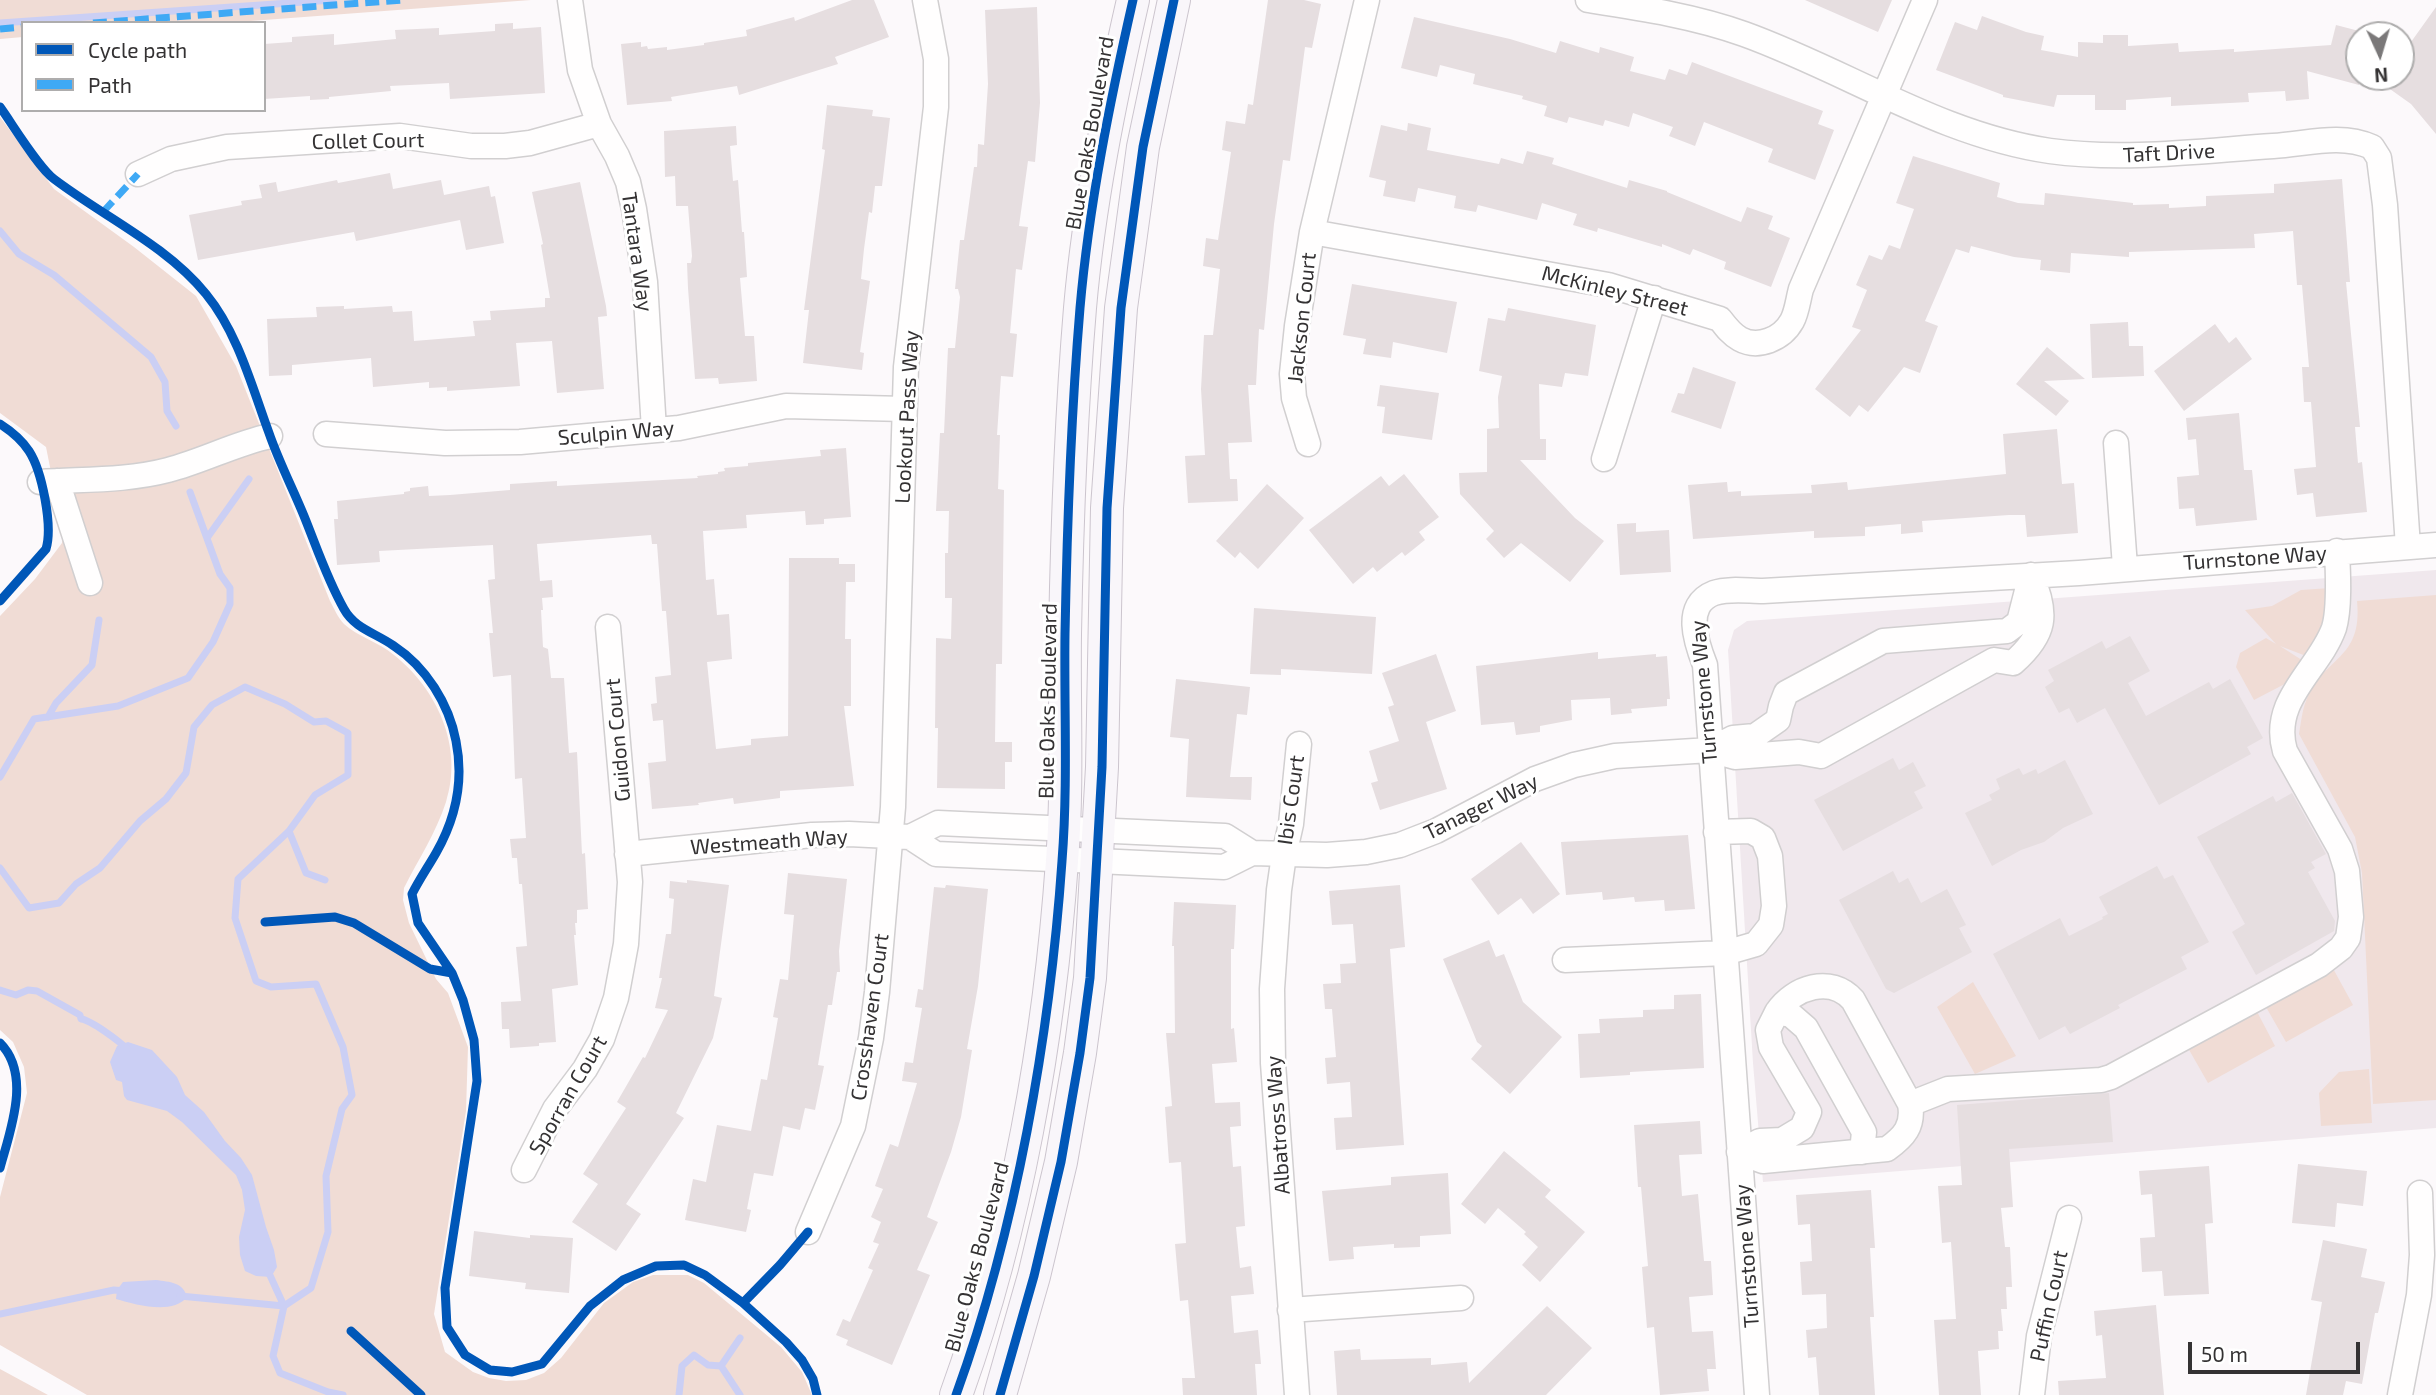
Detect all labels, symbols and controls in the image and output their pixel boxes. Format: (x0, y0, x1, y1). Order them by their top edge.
legend (21, 21, 266, 112)
north arrow (2345, 21, 2415, 91)
street label: Blue Oaks Boulevard (1061, 34, 1119, 232)
text: Cycle path (88, 37, 187, 62)
text: N (2374, 64, 2389, 87)
text: Path (88, 72, 132, 97)
street label: Collet Court (311, 127, 425, 155)
street label: Taft Drive (2122, 138, 2216, 168)
street label: Tantara Way (616, 191, 658, 313)
street label: Jackson Court (1283, 251, 1321, 385)
street label: McKinley Street (1539, 261, 1691, 321)
street label: Lookout Pass Way (890, 330, 924, 504)
street label: Sculpin Way (557, 415, 675, 451)
street label: Turnstone Way (2182, 540, 2328, 576)
street label: Blue Oaks Boulevard (1034, 603, 1062, 799)
street label: Turnstone Way (1685, 619, 1723, 765)
street label: Guidon Court (600, 677, 636, 803)
street label: Ibis Court (1272, 754, 1310, 846)
street label: Tanager Way (1420, 769, 1542, 845)
street label: Westmeath Way (689, 824, 849, 860)
street label: Crosshaven Court (846, 932, 894, 1102)
street label: Sporran Court (524, 1031, 612, 1159)
street label: Albatross Way (1261, 1055, 1295, 1195)
street label: Blue Oaks Boulevard (939, 1159, 1015, 1355)
street label: Turnstone Way (1729, 1183, 1765, 1329)
street label: Puffin Court (2025, 1248, 2073, 1364)
scale bar (2191, 1328, 2362, 1372)
text: 50 m (2201, 1341, 2248, 1366)

